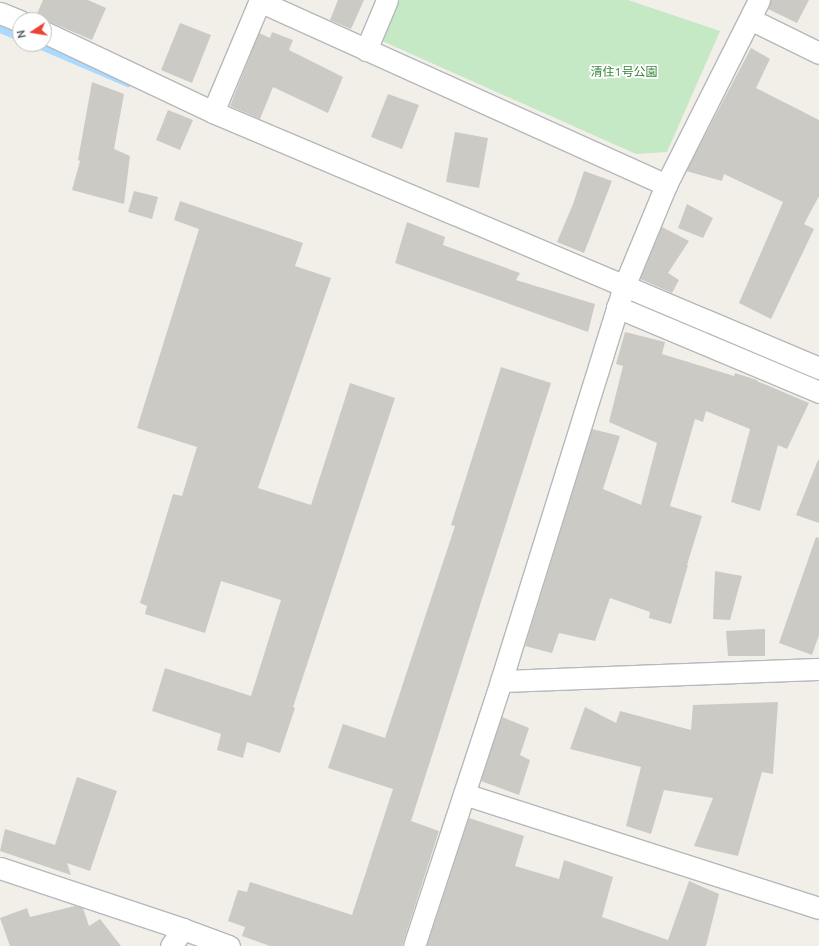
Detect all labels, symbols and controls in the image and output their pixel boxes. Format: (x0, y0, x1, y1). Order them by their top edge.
north arrow (12, 12, 52, 52)
text: N (15, 29, 28, 40)
park label: 清住1号公園 (591, 65, 657, 79)

